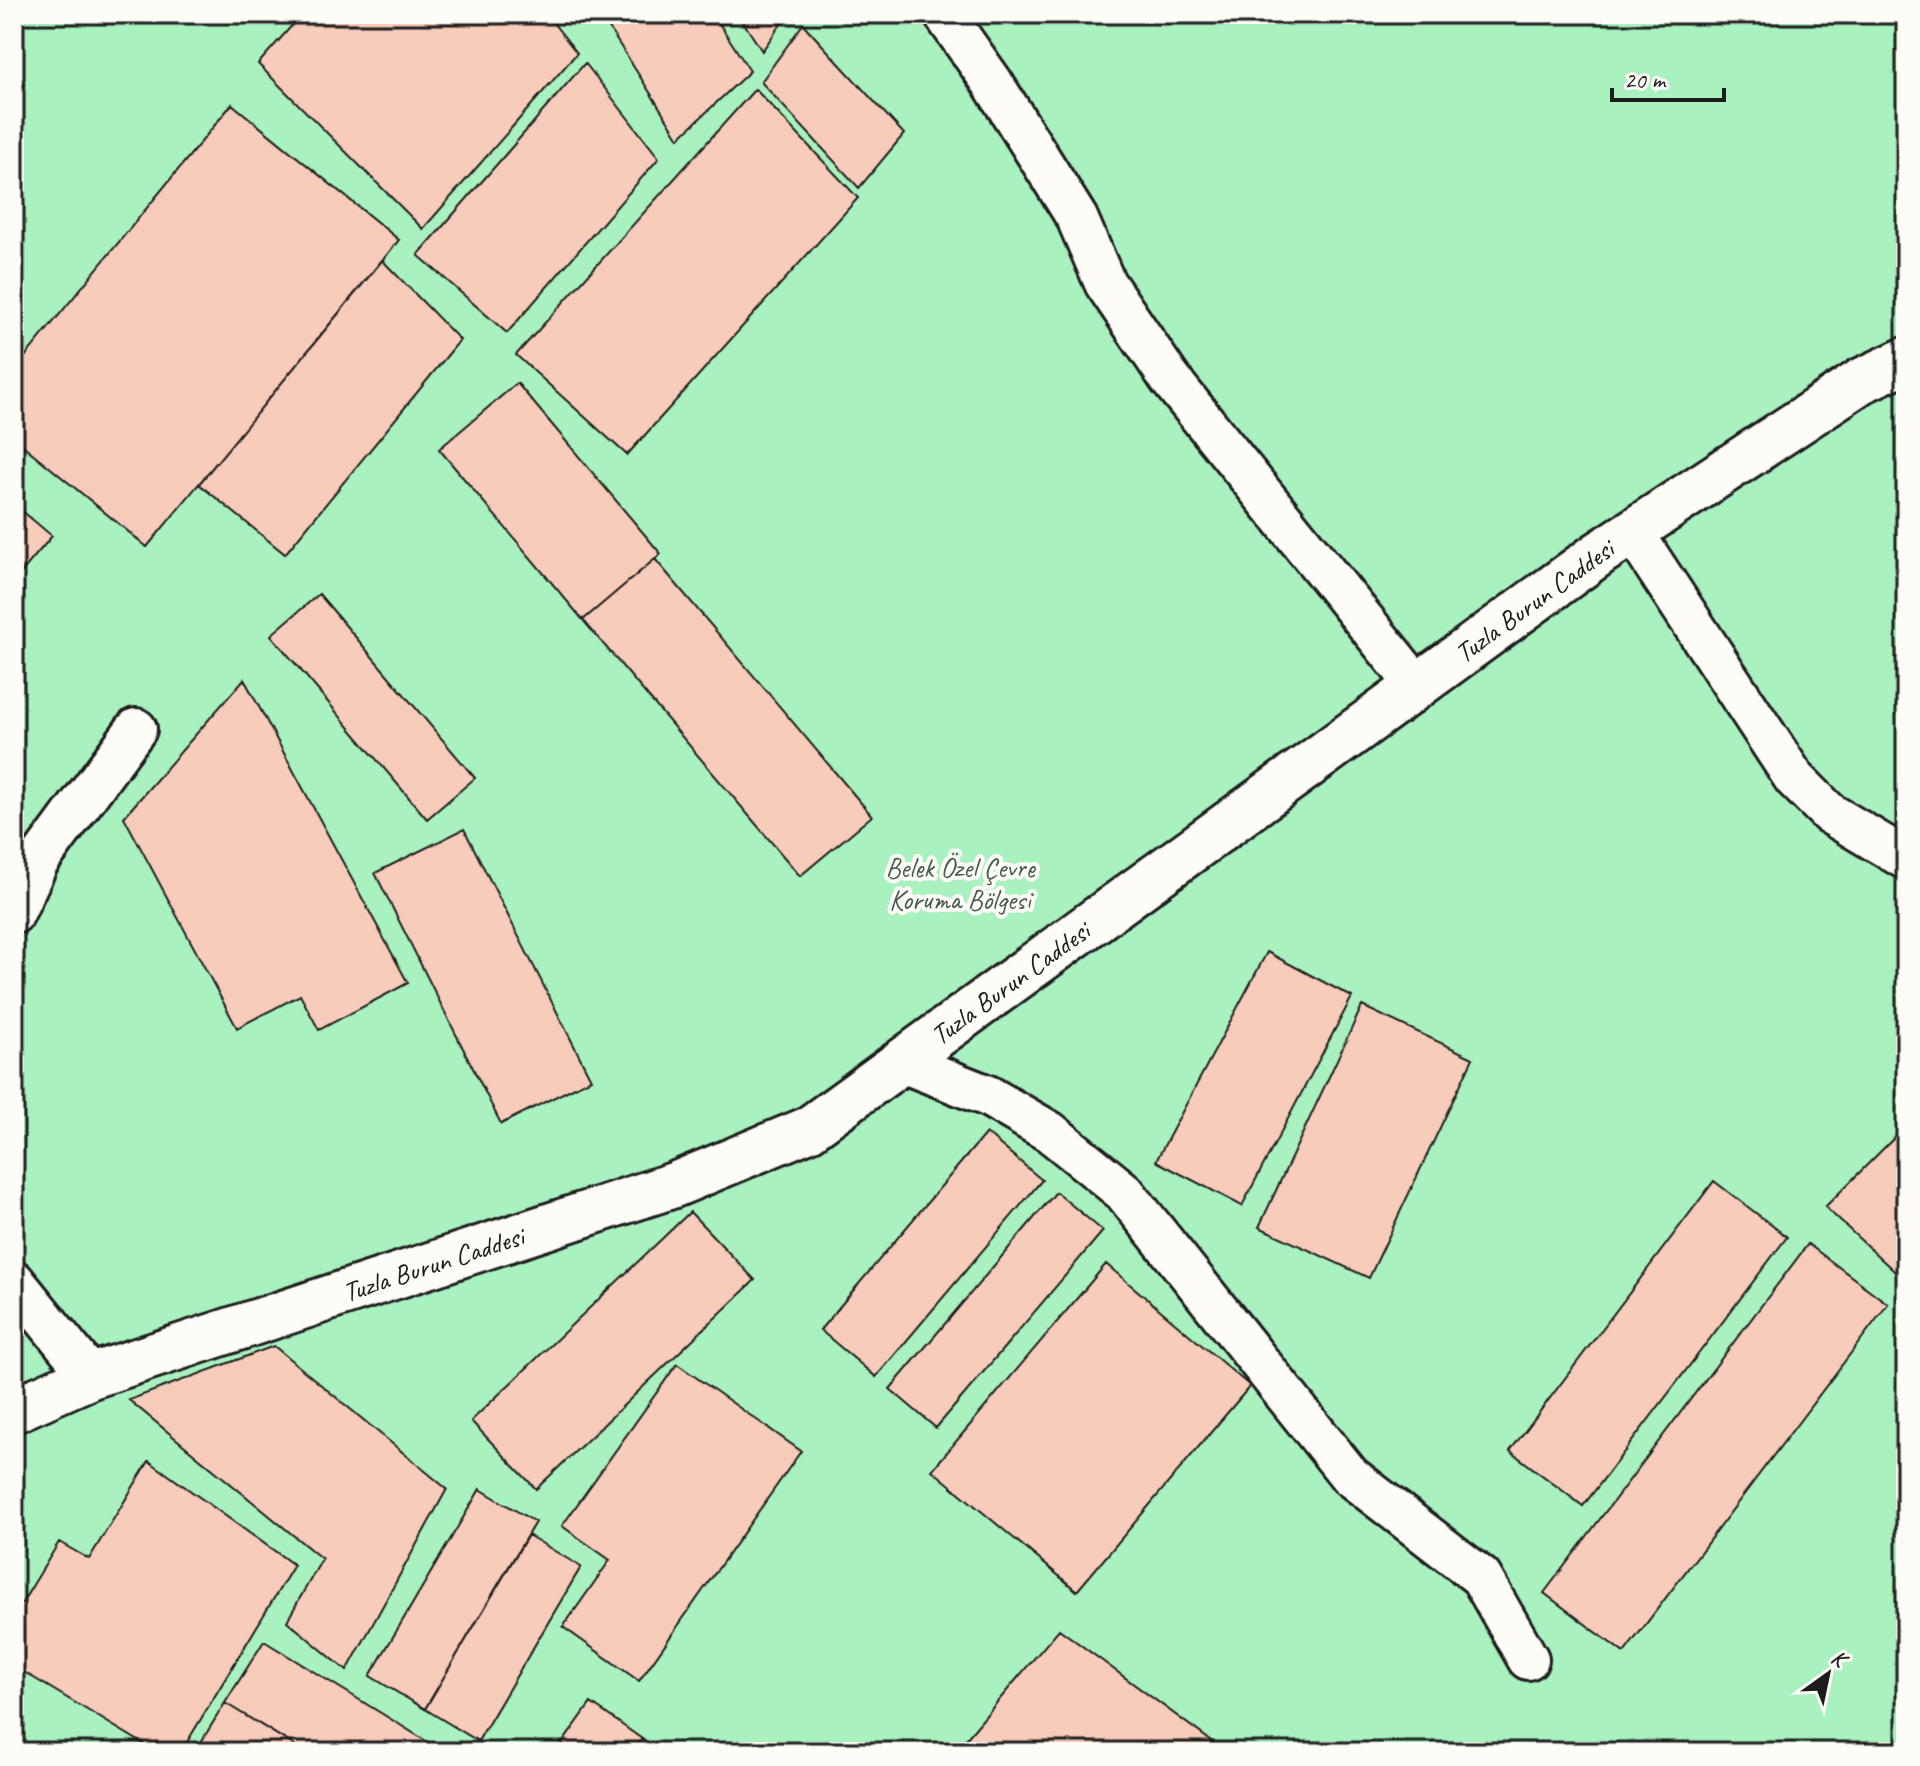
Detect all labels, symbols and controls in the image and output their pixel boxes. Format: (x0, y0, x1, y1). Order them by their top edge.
scale bar (1612, 52, 1724, 102)
text: 20 m (1624, 65, 1667, 95)
street label: Tuzla Burun Caddesi (1448, 529, 1623, 670)
park label: Belek Özel Çevre Koruma Bölgesi (885, 850, 1036, 917)
street label: Tuzla Burun Caddesi (924, 911, 1099, 1052)
street label: Tuzla Burun Caddesi (338, 1217, 531, 1310)
north arrow (1788, 1634, 1868, 1714)
text: K (1826, 1643, 1855, 1675)

